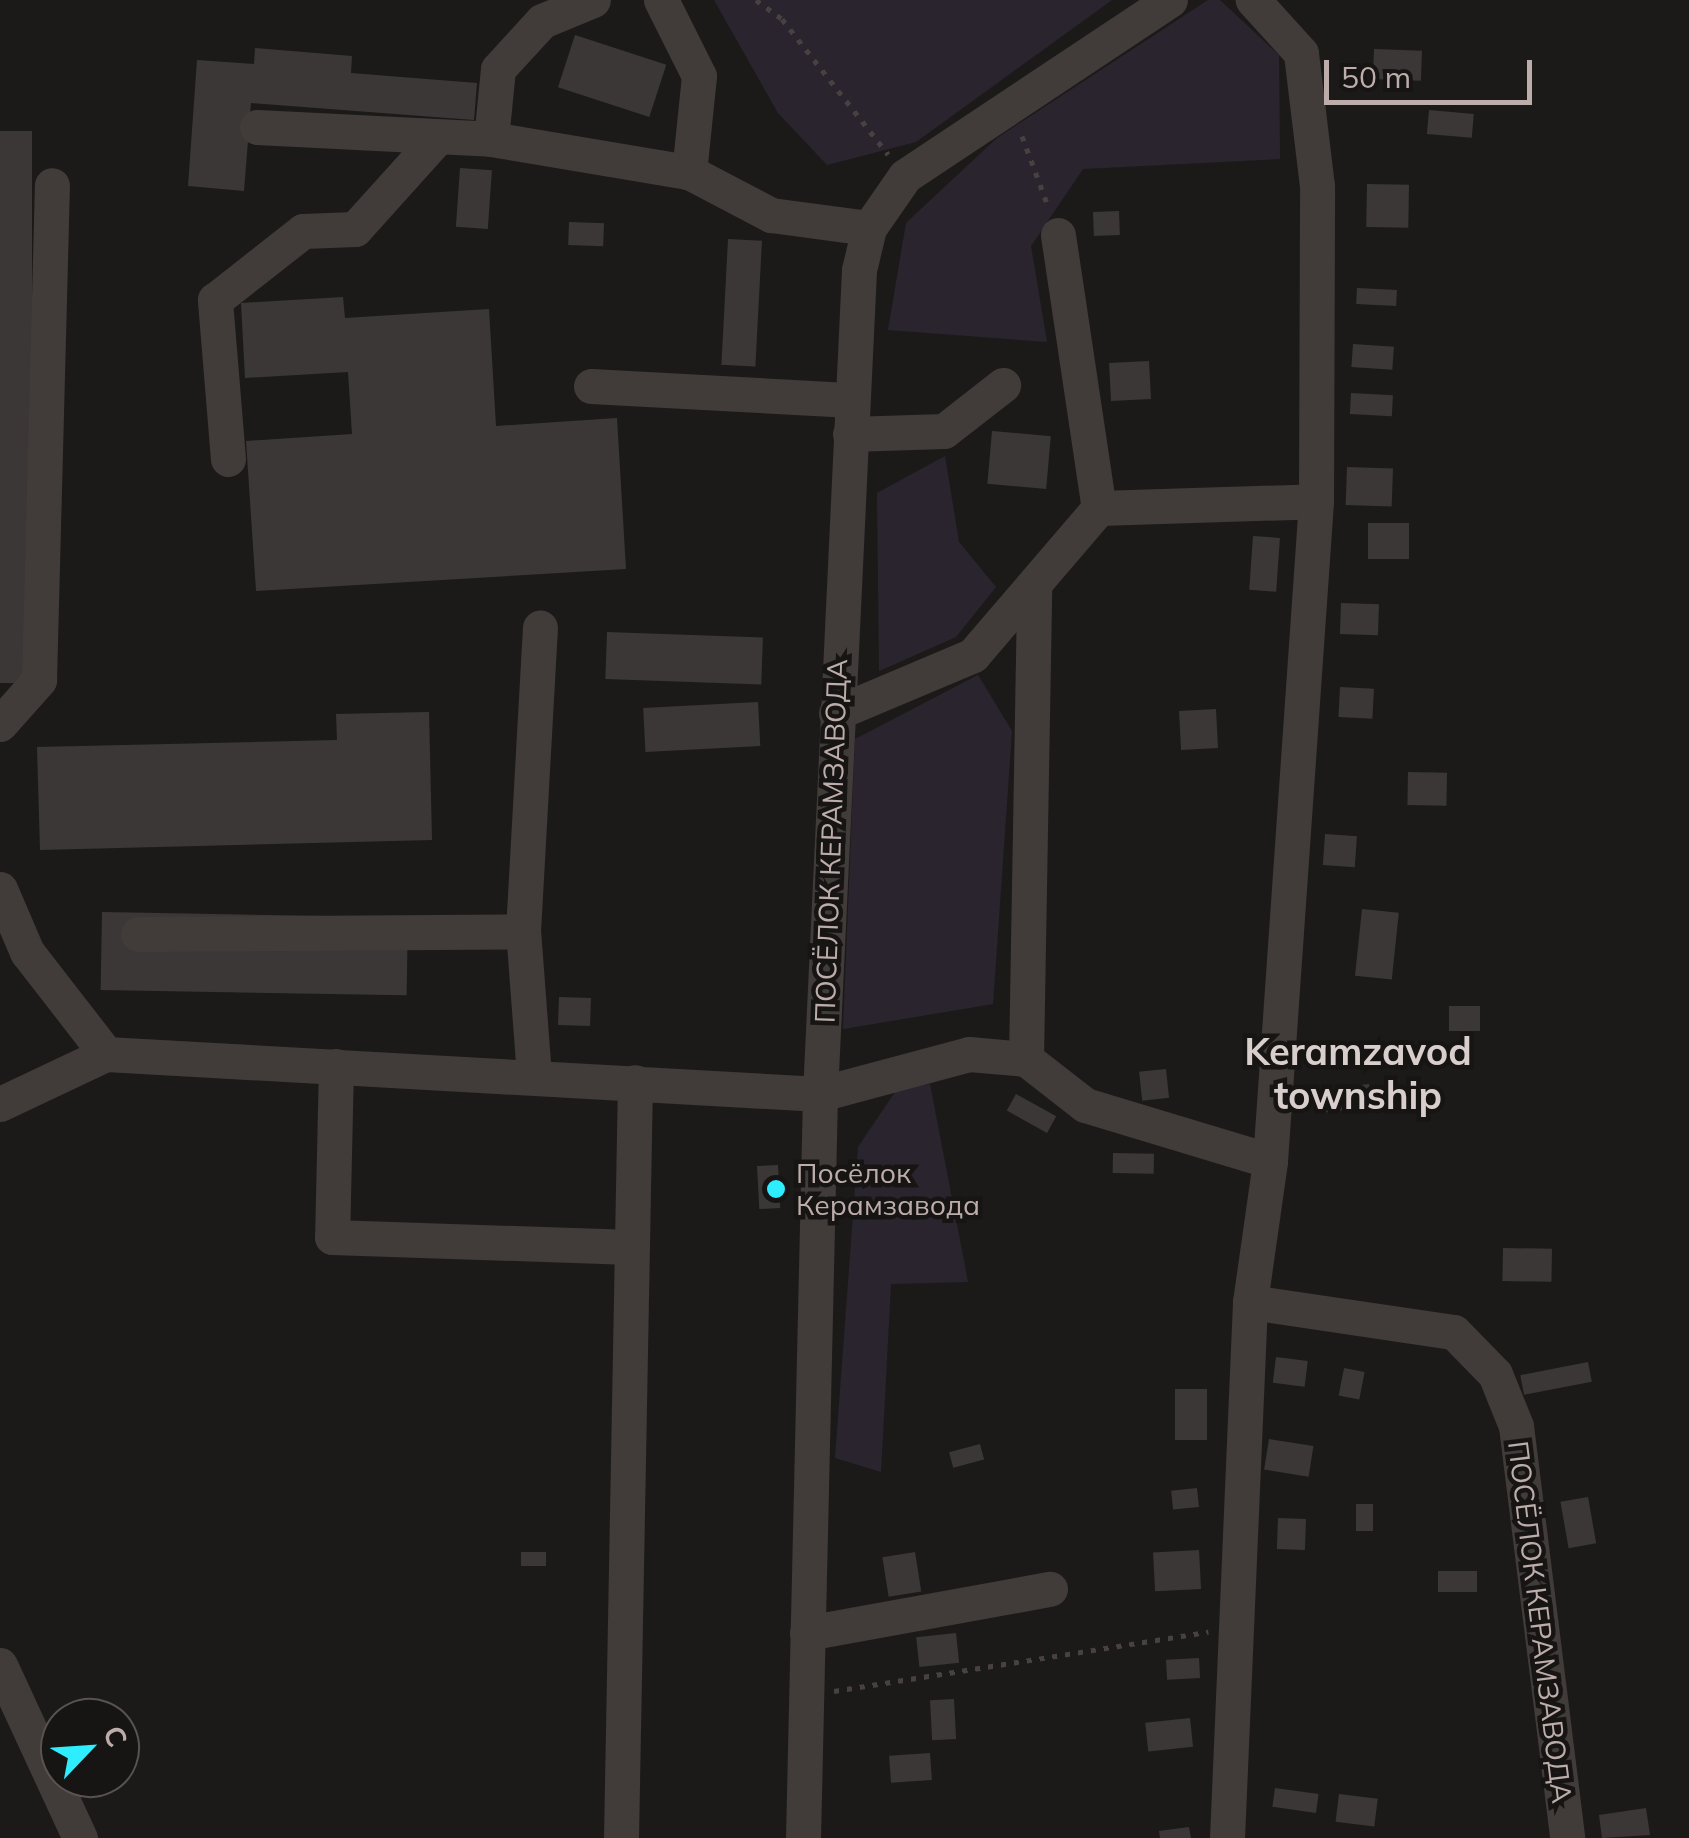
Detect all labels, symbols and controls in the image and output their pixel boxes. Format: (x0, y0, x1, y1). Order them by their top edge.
scale bar (1329, 40, 1536, 102)
text: 50 m (1341, 58, 1411, 96)
street label: ПОСЁЛОК КЕРАМЗАВОДА (808, 658, 854, 1024)
district label: Keramzavod township (1244, 1029, 1472, 1118)
place label: Посёлок Керамзавода (796, 1156, 980, 1222)
marker: Посёлок Керамзавода (765, 1178, 787, 1200)
street label: ПОСЁЛОК КЕРАМЗАВОДА (1501, 1439, 1579, 1805)
north arrow (40, 1698, 140, 1798)
text: С (96, 1720, 136, 1752)

